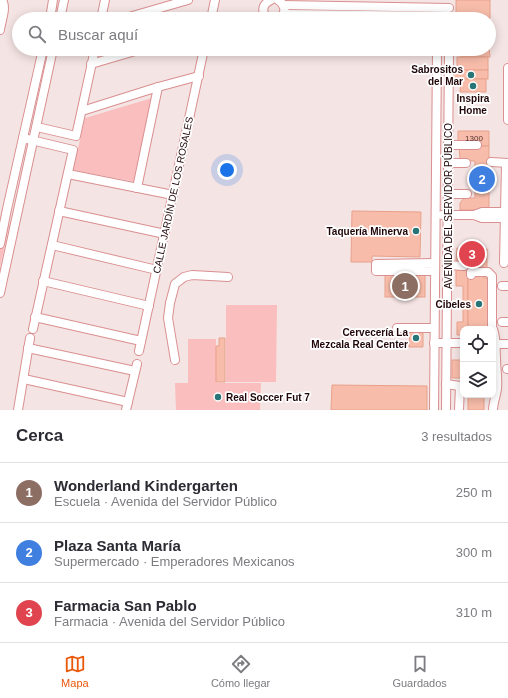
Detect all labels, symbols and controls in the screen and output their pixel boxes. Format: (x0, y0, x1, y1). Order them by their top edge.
search box (12, 12, 496, 56)
icon: search (26, 23, 48, 45)
text: Buscar aquí (58, 26, 138, 43)
place label: Sabrositos del Mar (411, 64, 463, 87)
marker: Sabrositos del Mar (466, 70, 476, 80)
marker: Inspira Home (468, 81, 478, 91)
place label: Inspira Home (457, 93, 490, 116)
street label: CALLE JARDÍN DE LOS ROSALES (150, 115, 195, 274)
street label: AVENIDA DEL SERVIDOR PÚBLICO (442, 123, 454, 289)
house number: 1300 (465, 134, 483, 143)
your location (217, 160, 237, 180)
pin: 2 (469, 164, 495, 194)
place label: Taquería Minerva (326, 226, 408, 237)
marker: Taquería Minerva (411, 226, 421, 236)
pin: 3 (459, 239, 485, 269)
pin: 1 (392, 271, 418, 301)
place label: Cibeles (435, 299, 471, 310)
marker: Cibeles (474, 299, 484, 309)
map controls (460, 326, 496, 398)
button: locate (460, 326, 496, 362)
place label: Cervecería La Mezcala Real Center (311, 327, 408, 350)
marker: Cervecería La Mezcala Real Center (411, 333, 421, 343)
button: layers (460, 362, 496, 398)
marker: Real Soccer Fut 7 (213, 392, 223, 402)
place label: Real Soccer Fut 7 (226, 392, 310, 403)
text: Cerca (16, 426, 63, 445)
text: 3 resultados (421, 429, 492, 444)
text: Wonderland Kindergarten (54, 477, 238, 494)
text: 1 (25, 485, 33, 500)
text: 250 m (456, 485, 492, 500)
text: Escuela · Avenida del Servidor Público (54, 494, 277, 509)
text: Plaza Santa María (54, 537, 181, 554)
text: 2 (25, 545, 33, 560)
text: 300 m (456, 545, 492, 560)
text: Supermercado · Emperadores Mexicanos (54, 554, 295, 569)
text: Farmacia San Pablo (54, 597, 197, 614)
text: 3 (25, 605, 33, 620)
text: 310 m (456, 605, 492, 620)
text: Farmacia · Avenida del Servidor Público (54, 614, 285, 629)
tab: Mapa (61, 653, 89, 689)
tab: Cómo llegar (211, 653, 270, 689)
tab: Guardados (392, 653, 447, 689)

